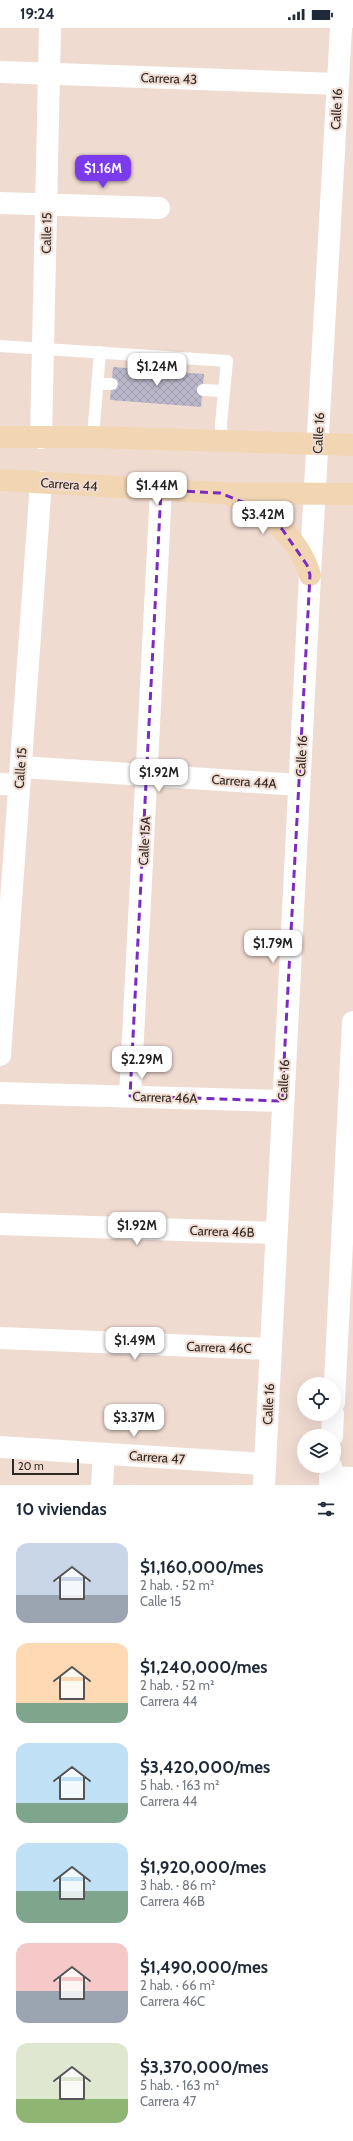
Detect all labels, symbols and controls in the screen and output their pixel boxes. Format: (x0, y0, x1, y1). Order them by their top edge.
text: 19:24 (20, 5, 55, 23)
street label: Carrera 43 (140, 69, 198, 87)
street label: Calle 16 (327, 88, 345, 130)
pin: $1.16M (70, 155, 136, 189)
text: $1.16M (84, 160, 122, 176)
street label: Calle 15 (38, 212, 54, 254)
pin: $1.24M (124, 353, 190, 387)
text: $1.24M (136, 358, 178, 374)
street label: Calle 16 (309, 412, 327, 454)
pin: $1.44M (124, 472, 190, 506)
street label: Carrera 44 (40, 474, 99, 494)
text: $1.44M (136, 477, 178, 493)
pin: $3.42M (230, 501, 296, 535)
text: $3.42M (241, 506, 285, 522)
street label: Calle 16 (292, 735, 310, 777)
street label: Calle 15 (11, 747, 29, 789)
pin: $1.92M (126, 759, 192, 793)
text: $1.92M (139, 764, 179, 780)
street label: Carrera 44A (211, 771, 277, 791)
street label: Calle 15A (135, 816, 153, 866)
pin: $1.79M (240, 930, 306, 964)
text: $1.79M (253, 935, 293, 951)
pin: $2.29M (109, 1046, 175, 1080)
text: $2.29M (121, 1051, 163, 1067)
street label: Calle 16 (274, 1059, 292, 1101)
street label: Carrera 46A (132, 1088, 198, 1106)
pin: $1.92M (104, 1212, 170, 1246)
text: $1.92M (117, 1217, 157, 1233)
street label: Carrera 46B (189, 1222, 255, 1240)
pin: $1.49M (102, 1327, 168, 1361)
text: $1.49M (114, 1332, 156, 1348)
street label: Carrera 46C (186, 1338, 252, 1356)
map controls (297, 1377, 341, 1473)
button: locate (297, 1377, 341, 1421)
street label: Calle 16 (259, 1383, 277, 1425)
pin: $3.37M (101, 1404, 167, 1438)
text: $3.37M (113, 1409, 155, 1425)
button: layers (297, 1429, 341, 1473)
street label: Carrera 47 (128, 1447, 186, 1467)
scale bar (12, 1457, 79, 1476)
text: 20 m (18, 1459, 44, 1473)
icon: filters (315, 1498, 337, 1520)
text: 10 viviendas (16, 1499, 107, 1519)
text: $1,160,000/mes (140, 1557, 263, 1577)
icon: home (48, 1559, 96, 1607)
text: 2 hab. · 52 m² (140, 1577, 214, 1593)
text: Calle 15 (140, 1593, 181, 1609)
text: $1,240,000/mes (140, 1657, 267, 1677)
icon: home (48, 1659, 96, 1707)
text: 2 hab. · 52 m² (140, 1677, 214, 1693)
text: Carrera 44 (140, 1693, 197, 1709)
text: $3,420,000/mes (140, 1757, 270, 1777)
icon: home (48, 1759, 96, 1807)
text: 5 hab. · 163 m² (140, 1777, 219, 1793)
text: Carrera 44 (140, 1793, 197, 1809)
text: $1,920,000/mes (140, 1857, 266, 1877)
icon: home (48, 1859, 96, 1907)
text: 3 hab. · 86 m² (140, 1877, 216, 1893)
text: Carrera 46B (140, 1893, 205, 1909)
text: $1,490,000/mes (140, 1957, 268, 1977)
icon: home (48, 1959, 96, 2007)
text: 2 hab. · 66 m² (140, 1977, 215, 1993)
text: Carrera 46C (140, 1993, 205, 2009)
text: $3,370,000/mes (140, 2057, 268, 2077)
icon: home (48, 2059, 96, 2107)
text: 5 hab. · 163 m² (140, 2077, 219, 2093)
text: Carrera 47 (140, 2093, 196, 2109)

